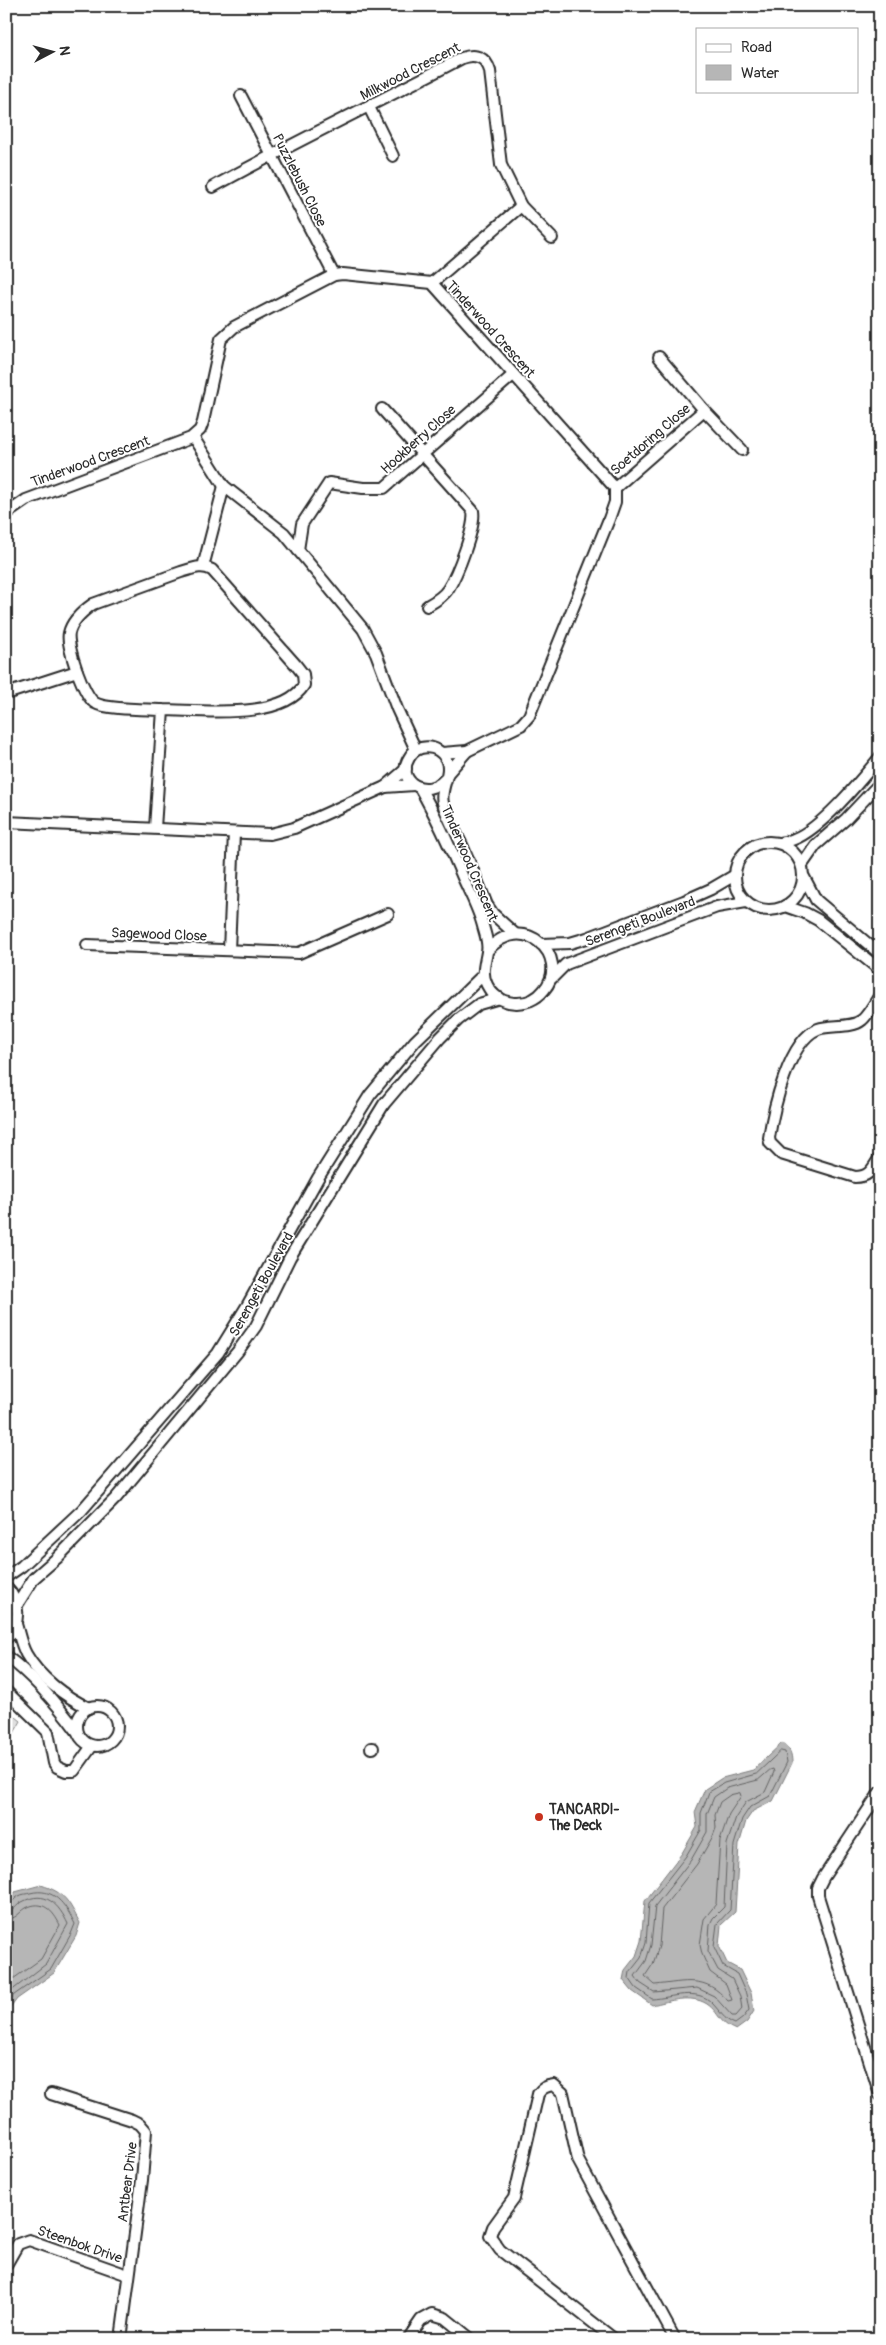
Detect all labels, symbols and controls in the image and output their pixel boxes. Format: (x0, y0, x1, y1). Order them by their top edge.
north arrow (28, 28, 78, 78)
legend (696, 28, 858, 92)
text: Road (741, 38, 772, 57)
street label: Milkwood Crescent (357, 39, 463, 104)
text: N (55, 45, 73, 56)
text: Water (741, 64, 780, 83)
street label: Puzzlebush Close (269, 131, 330, 230)
street label: Tinderwood Crescent (442, 277, 539, 382)
street label: Soetdoring Close (607, 400, 694, 479)
street label: Hookberry Close (377, 401, 459, 478)
street label: Tinderwood Crescent (29, 432, 152, 491)
street label: Tinderwood Crescent (437, 802, 502, 924)
street label: Serengeti Boulevard (583, 893, 698, 950)
street label: Sagewood Close (111, 924, 207, 945)
street label: Serengeti Boulevard (226, 1229, 297, 1339)
place label: TANCARDI- The Deck (548, 1801, 619, 1834)
marker: TANCARDI- The Deck (533, 1811, 545, 1823)
street label: Antbear Drive (114, 2141, 141, 2223)
street label: Steenbok Drive (35, 2222, 124, 2267)

